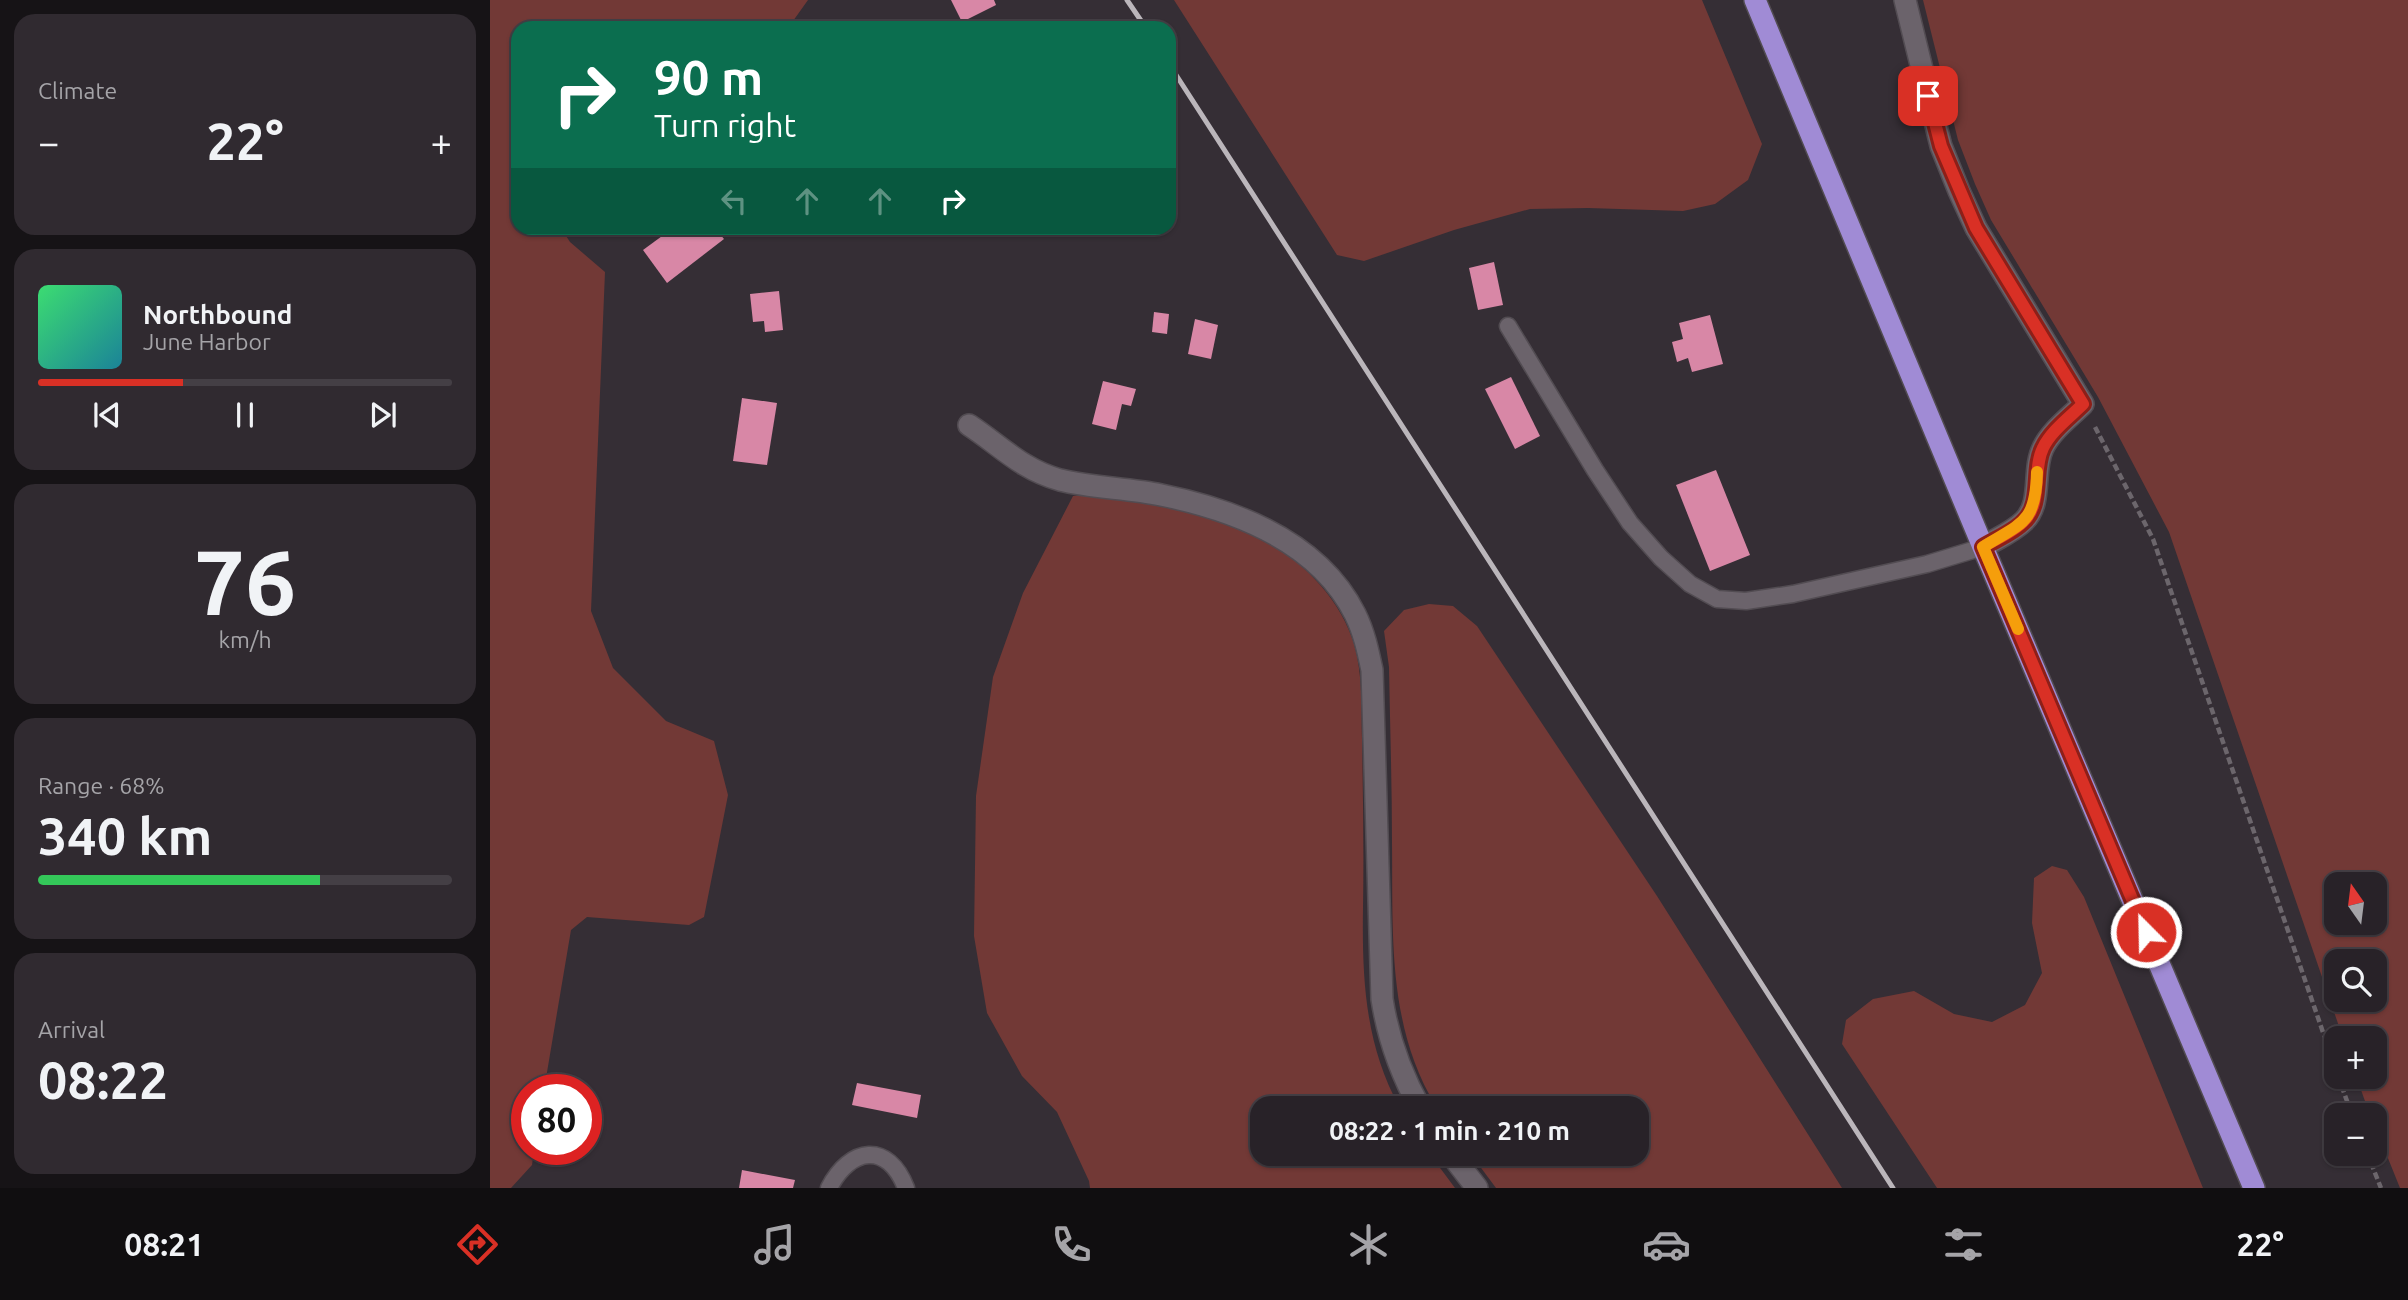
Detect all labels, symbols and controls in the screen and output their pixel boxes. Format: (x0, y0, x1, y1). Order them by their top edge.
icon: right (539, 49, 630, 140)
text: 90 m (654, 49, 763, 104)
pin (1898, 66, 1958, 126)
icon: arrive (1909, 77, 1947, 115)
text: Climate (38, 78, 117, 103)
text: Turn right (654, 107, 796, 143)
text: 22° (206, 112, 284, 170)
text: − (38, 121, 59, 163)
text: + (431, 121, 452, 163)
icon: left (715, 182, 753, 220)
icon: ahead (788, 182, 826, 220)
icon: ahead (861, 182, 899, 220)
icon: right (934, 182, 972, 220)
text: Northbound (143, 300, 292, 329)
text: June Harbor (143, 329, 271, 354)
icon: previous (88, 396, 126, 434)
icon: pause (226, 396, 264, 434)
icon: next (364, 396, 402, 434)
text: 76 (194, 530, 296, 632)
text: km/h (218, 627, 272, 652)
text: Range · 68% (38, 773, 165, 798)
text: 340 km (38, 807, 212, 865)
north arrow (2324, 872, 2387, 934)
map controls (2324, 872, 2387, 1166)
position arrow (2109, 895, 2183, 969)
button: search (2324, 949, 2387, 1012)
text: Arrival (38, 1017, 105, 1042)
button: + (2324, 1026, 2387, 1089)
text: 08:22 (38, 1051, 168, 1109)
speed limit sign: 80 (511, 1074, 602, 1165)
button: − (2324, 1103, 2387, 1166)
text: 08:22 · 1 min · 210 m (1329, 1116, 1570, 1145)
icon: directions (453, 1220, 502, 1269)
icon: music (750, 1220, 799, 1269)
icon: phone (1047, 1220, 1096, 1269)
icon: climate (1344, 1220, 1393, 1269)
icon: car (1642, 1220, 1691, 1269)
icon: filters (1939, 1220, 1988, 1269)
text: 08:21 (124, 1226, 204, 1262)
text: 22° (2236, 1226, 2284, 1262)

